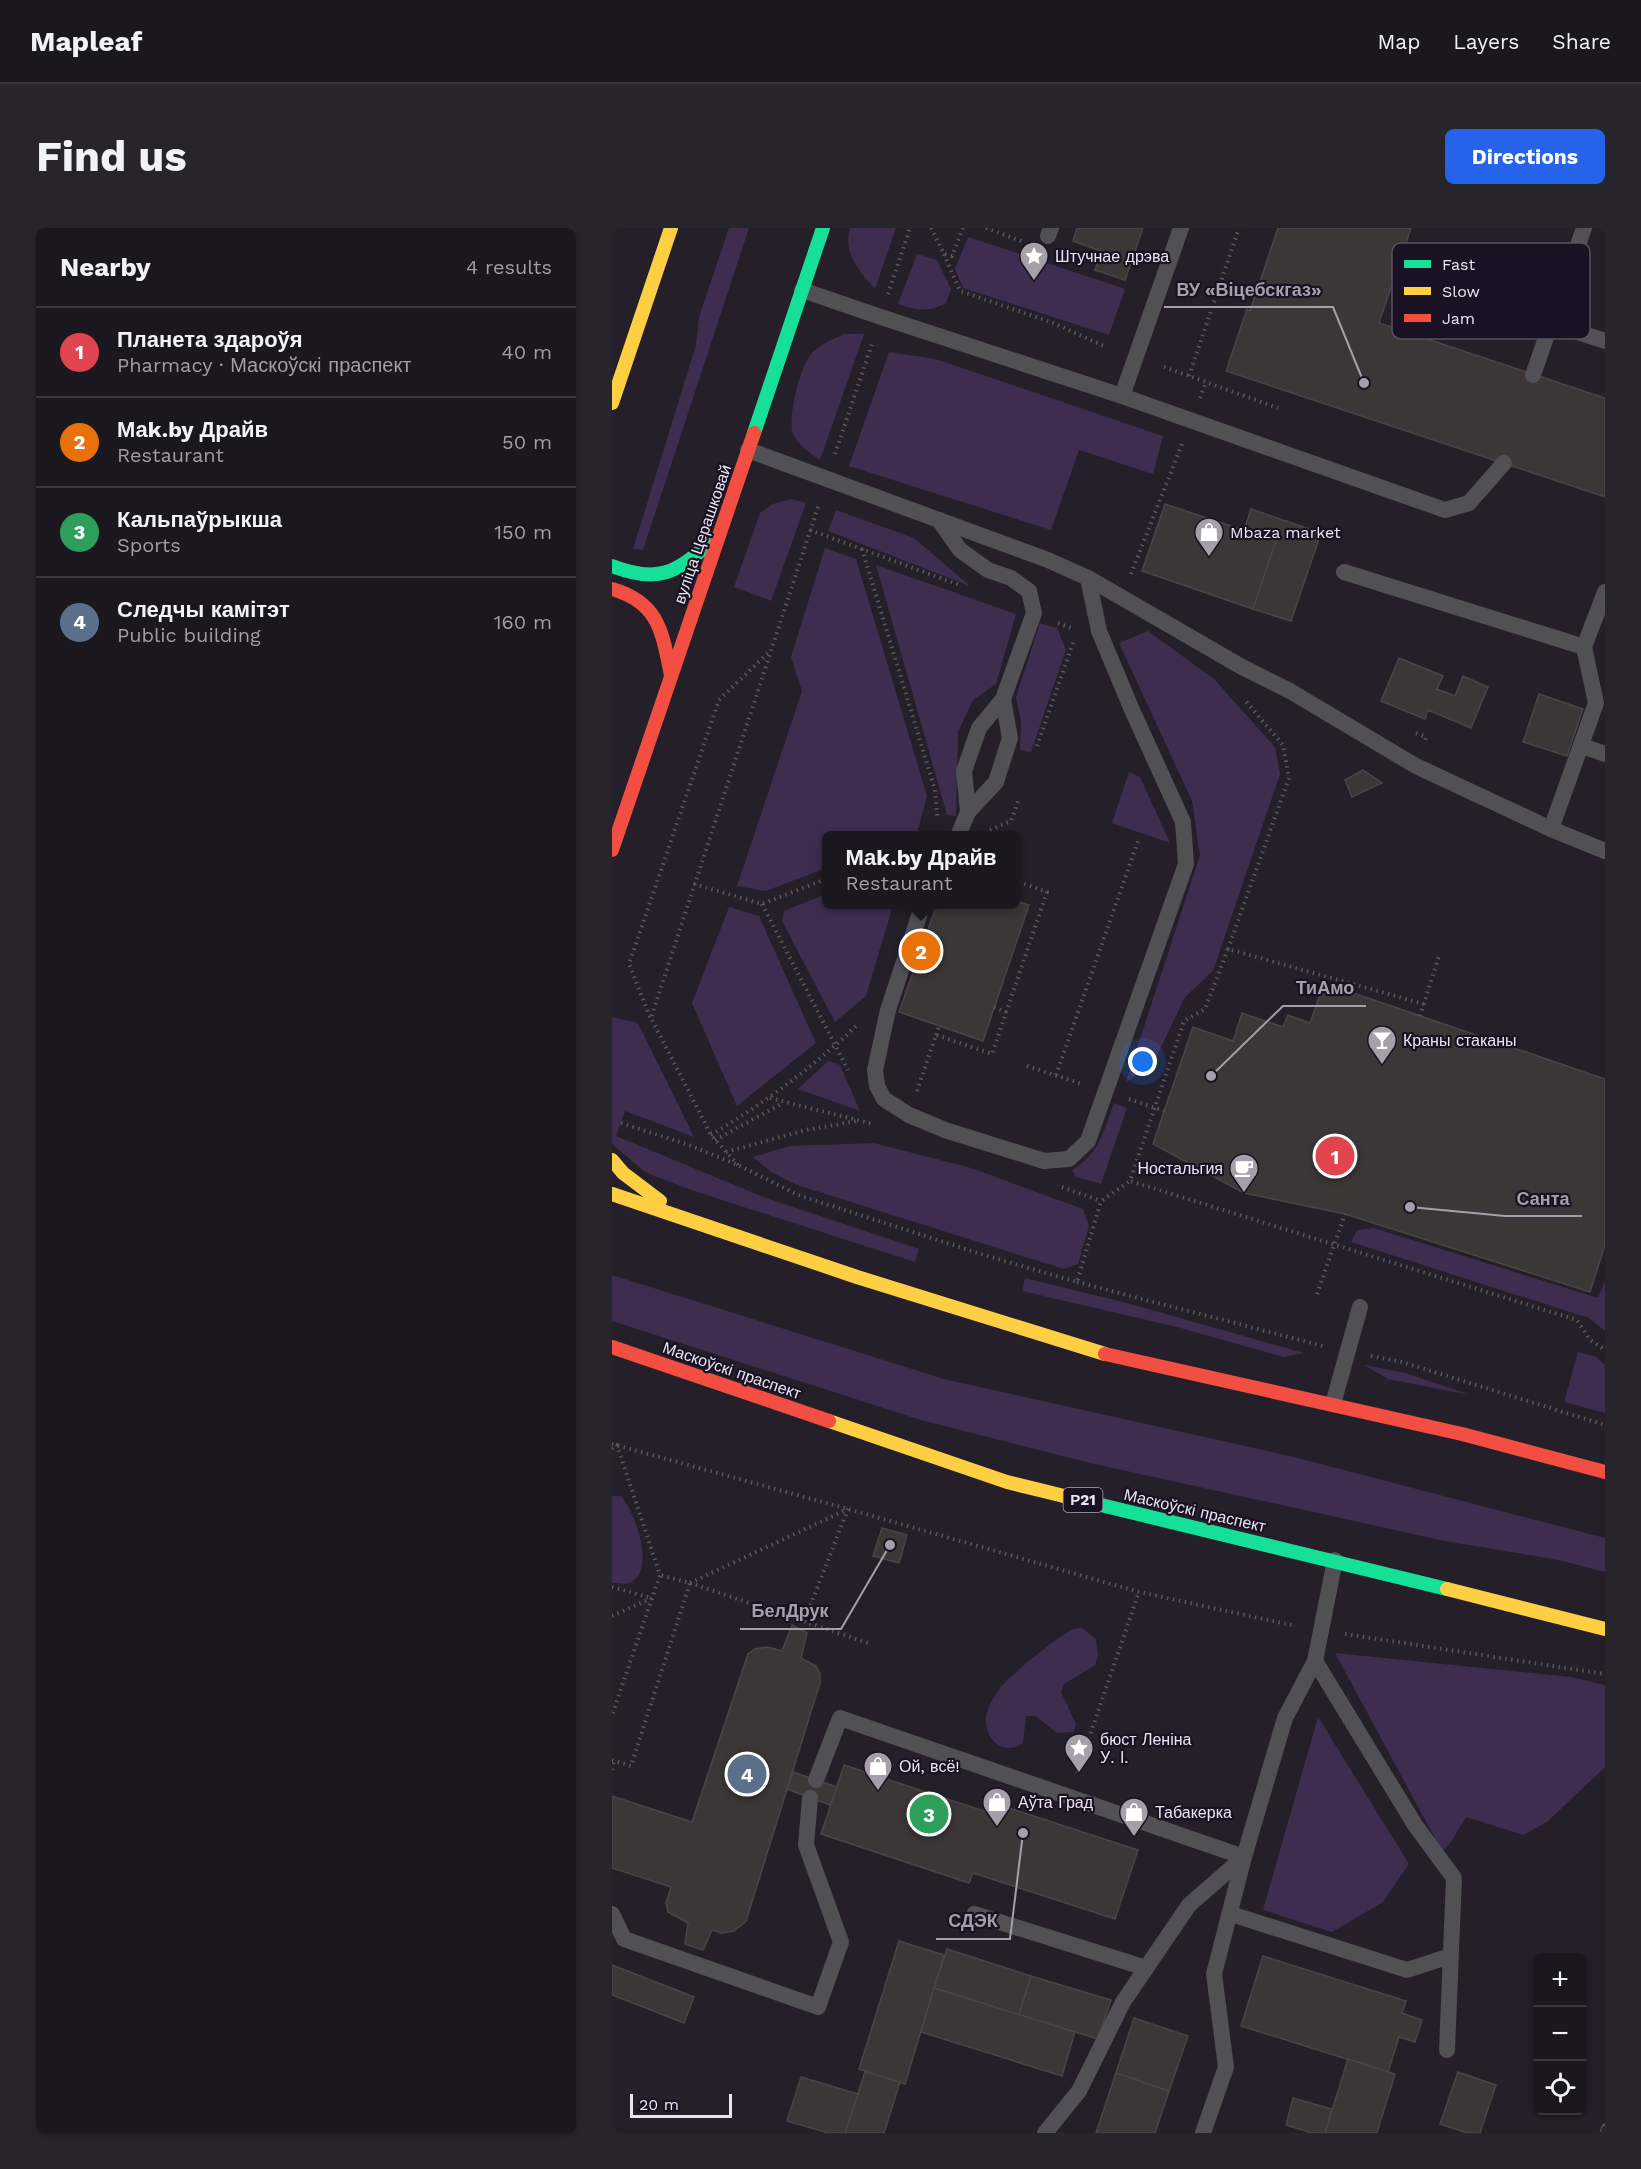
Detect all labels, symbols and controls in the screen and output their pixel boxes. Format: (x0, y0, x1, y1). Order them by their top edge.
text: Mapleaf (30, 25, 142, 58)
text: Map (1377, 29, 1420, 54)
text: Layers (1453, 29, 1519, 54)
text: Share (1552, 29, 1611, 54)
button: Directions (1445, 129, 1605, 184)
text: Find us (36, 132, 187, 181)
place icon: Штучнае дрэва (1018, 240, 1050, 282)
legend (1392, 243, 1590, 339)
place label: Штучнае дрэва (1055, 247, 1169, 266)
text: Nearby (60, 252, 151, 282)
text: 4 results (466, 255, 552, 279)
text: Fast (1442, 255, 1475, 274)
callout: ВУ «Віцебскгаз» (1164, 271, 1333, 307)
text: ВУ «Віцебскгаз» (1176, 279, 1322, 300)
text: Slow (1442, 282, 1480, 301)
text: Jam (1442, 309, 1475, 328)
text: Планета здароўя (117, 327, 303, 352)
text: 1 (75, 340, 84, 364)
text: 40 m (501, 340, 552, 364)
text: Pharmacy · Маскоўскі праспект (117, 353, 412, 377)
text: Маk.by Драйв (117, 417, 268, 442)
text: 2 (74, 430, 85, 454)
text: 50 m (502, 430, 552, 454)
text: Restaurant (117, 443, 224, 467)
street label: вуліца Церашковай (670, 462, 735, 606)
text: Кальпаўрыкша (117, 507, 282, 532)
shop icon: Mbaza market (1193, 516, 1225, 558)
text: 3 (74, 520, 85, 544)
text: 150 m (494, 520, 552, 544)
place label: Mbaza market (1230, 523, 1341, 542)
text: Sports (117, 533, 181, 557)
text: Следчы камітэт (117, 597, 290, 622)
text: 4 (73, 610, 86, 634)
text: 160 m (494, 610, 552, 634)
text: Public building (117, 623, 261, 647)
popup (822, 831, 1020, 909)
text: Маk.by Драйв (846, 845, 996, 870)
text: Restaurant (846, 871, 952, 895)
pin: 2 (902, 928, 940, 974)
callout: ТиАмо (1283, 970, 1366, 1006)
text: ТиАмо (1296, 977, 1354, 998)
bar icon: Краны стаканы (1366, 1024, 1398, 1066)
place label: Краны стаканы (1403, 1031, 1517, 1050)
your location (1128, 1047, 1157, 1076)
pin: 1 (1316, 1134, 1354, 1178)
cafe icon: Ностальгия (1228, 1152, 1260, 1194)
place label: Ностальгия (1137, 1159, 1223, 1178)
callout: Санта (1505, 1180, 1582, 1216)
text: Санта (1517, 1188, 1570, 1209)
street label: Маскоўскі праспект (660, 1338, 804, 1403)
street label: Маскоўскі праспект (1122, 1485, 1268, 1536)
road number: Р21 (1064, 1488, 1102, 1512)
callout: БелДрук (740, 1593, 841, 1629)
text: БелДрук (752, 1600, 829, 1621)
place label: бюст Леніна У. І. (1100, 1730, 1192, 1767)
place icon: бюст Леніна У. І. (1063, 1732, 1095, 1774)
shop icon: Ой, всё! (862, 1750, 894, 1792)
pin: 4 (728, 1752, 766, 1796)
place label: Ой, всё! (899, 1757, 960, 1776)
shop icon: Аўта Град (981, 1786, 1013, 1828)
pin: 3 (910, 1792, 948, 1836)
place label: Аўта Град (1018, 1793, 1094, 1812)
shop icon: Табакерка (1118, 1796, 1150, 1838)
place label: Табакерка (1155, 1803, 1232, 1822)
callout: СДЭК (936, 1903, 1010, 1939)
text: СДЭК (948, 1910, 999, 1931)
map controls (1533, 1953, 1587, 2115)
button: + (1533, 1953, 1587, 2007)
button: − (1533, 2007, 1587, 2061)
button: locate (1533, 2061, 1587, 2115)
scale bar (630, 2091, 732, 2118)
text: 20 m (639, 2095, 679, 2114)

